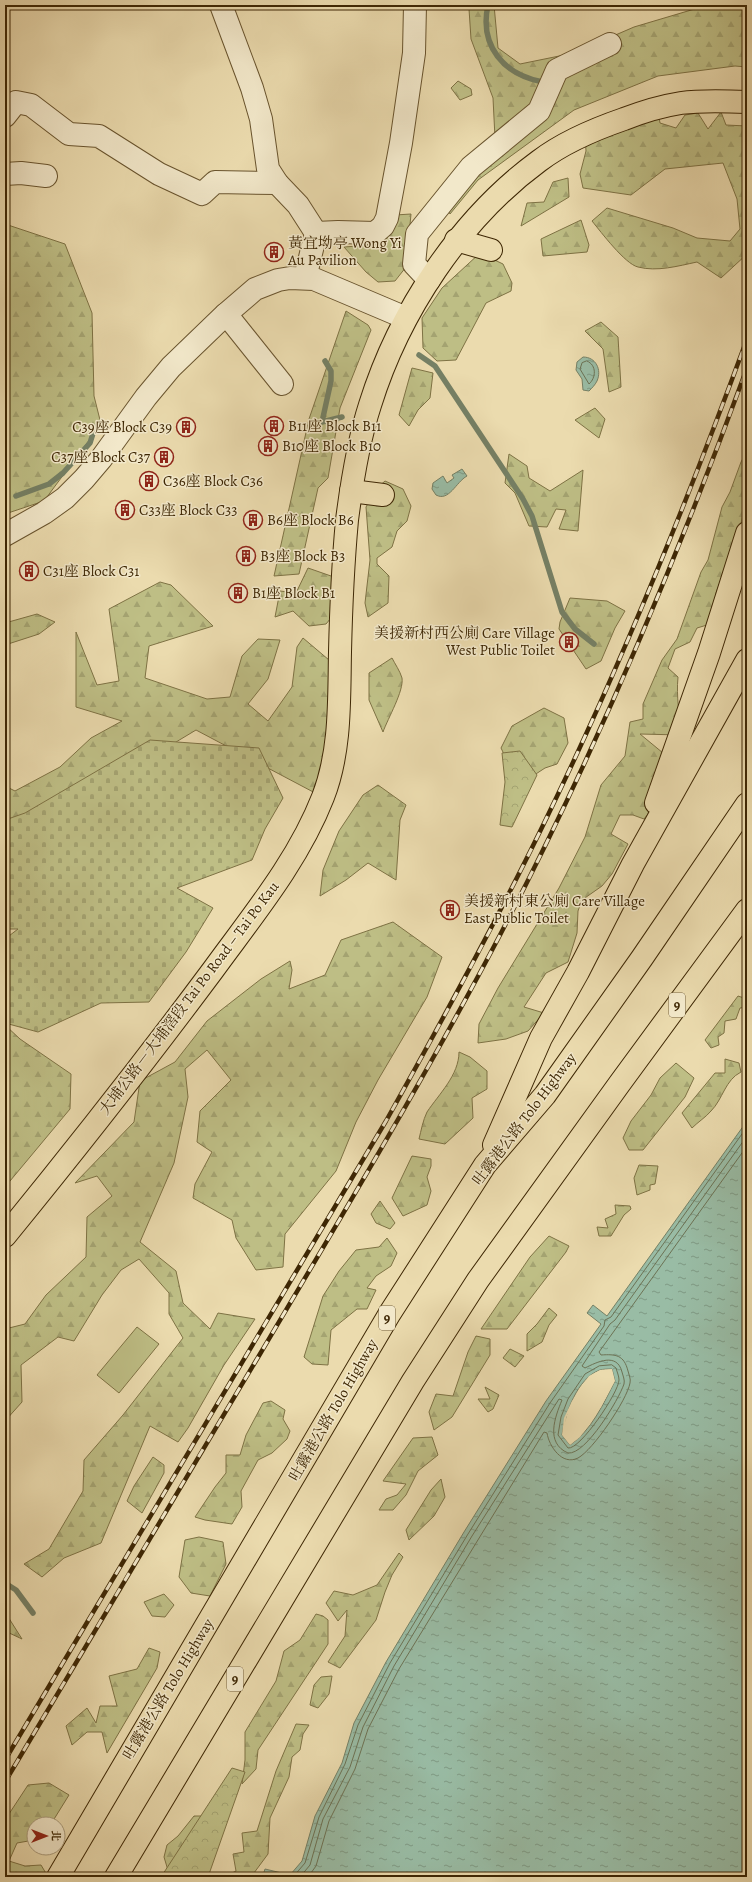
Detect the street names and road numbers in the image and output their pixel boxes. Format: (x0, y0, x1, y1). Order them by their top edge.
street label: 大埔公路－大埔滘段 Tai Po Road – Tai Po Kau (95, 877, 284, 1119)
road number: 9 (669, 993, 685, 1017)
street label: 吐露港公路 Tolo Highway (468, 1048, 581, 1189)
road number: 9 (379, 1306, 395, 1330)
street label: 吐露港公路 Tolo Highway (284, 1335, 382, 1485)
street label: 吐露港公路 Tolo Highway (118, 1615, 218, 1763)
road number: 9 (227, 1667, 243, 1691)

